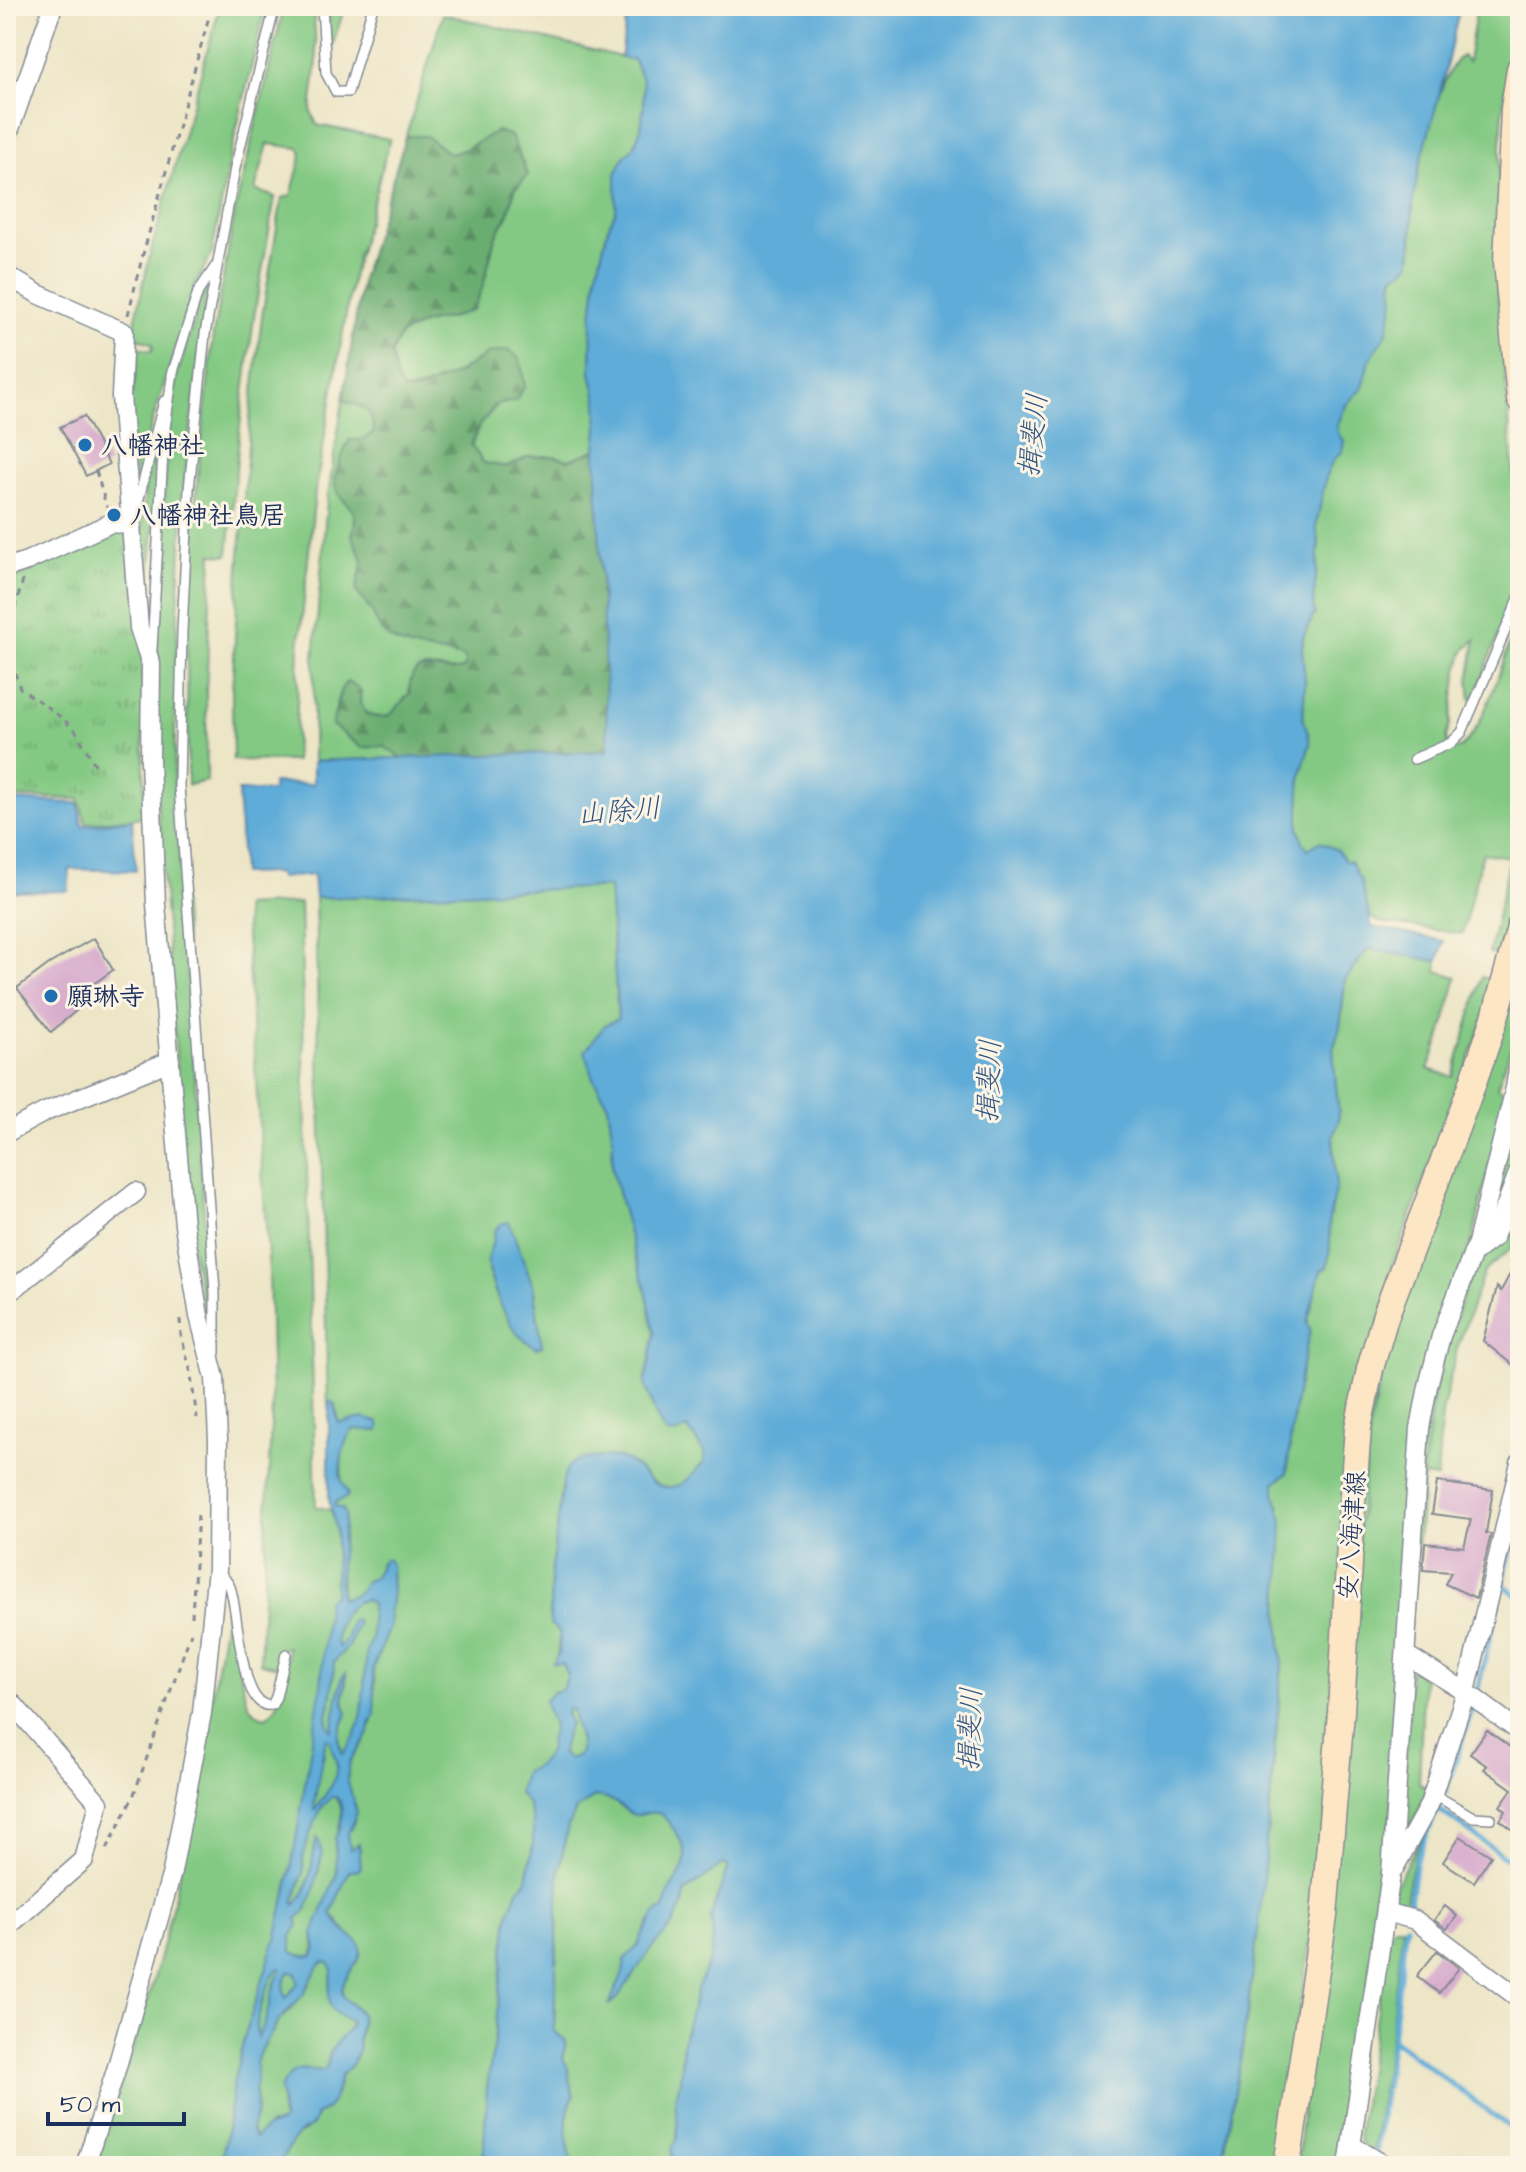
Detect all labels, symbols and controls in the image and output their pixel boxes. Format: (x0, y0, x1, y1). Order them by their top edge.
water label: 揖斐川 (1010, 391, 1057, 479)
place label: 八幡神社 (101, 428, 205, 464)
marker: 八幡神社 (76, 436, 94, 454)
place label: 八幡神社鳥居 (130, 498, 286, 534)
marker: 八幡神社鳥居 (105, 506, 123, 524)
water label: 山除川 (576, 788, 663, 835)
place label: 願琳寺 (67, 979, 145, 1015)
marker: 願琳寺 (42, 987, 60, 1005)
water label: 揖斐川 (969, 1038, 1010, 1124)
street label: 安八海津線 (1330, 1469, 1374, 1601)
water label: 揖斐川 (950, 1686, 991, 1772)
scale bar (48, 2076, 184, 2126)
text: 50 m (60, 2088, 121, 2122)

